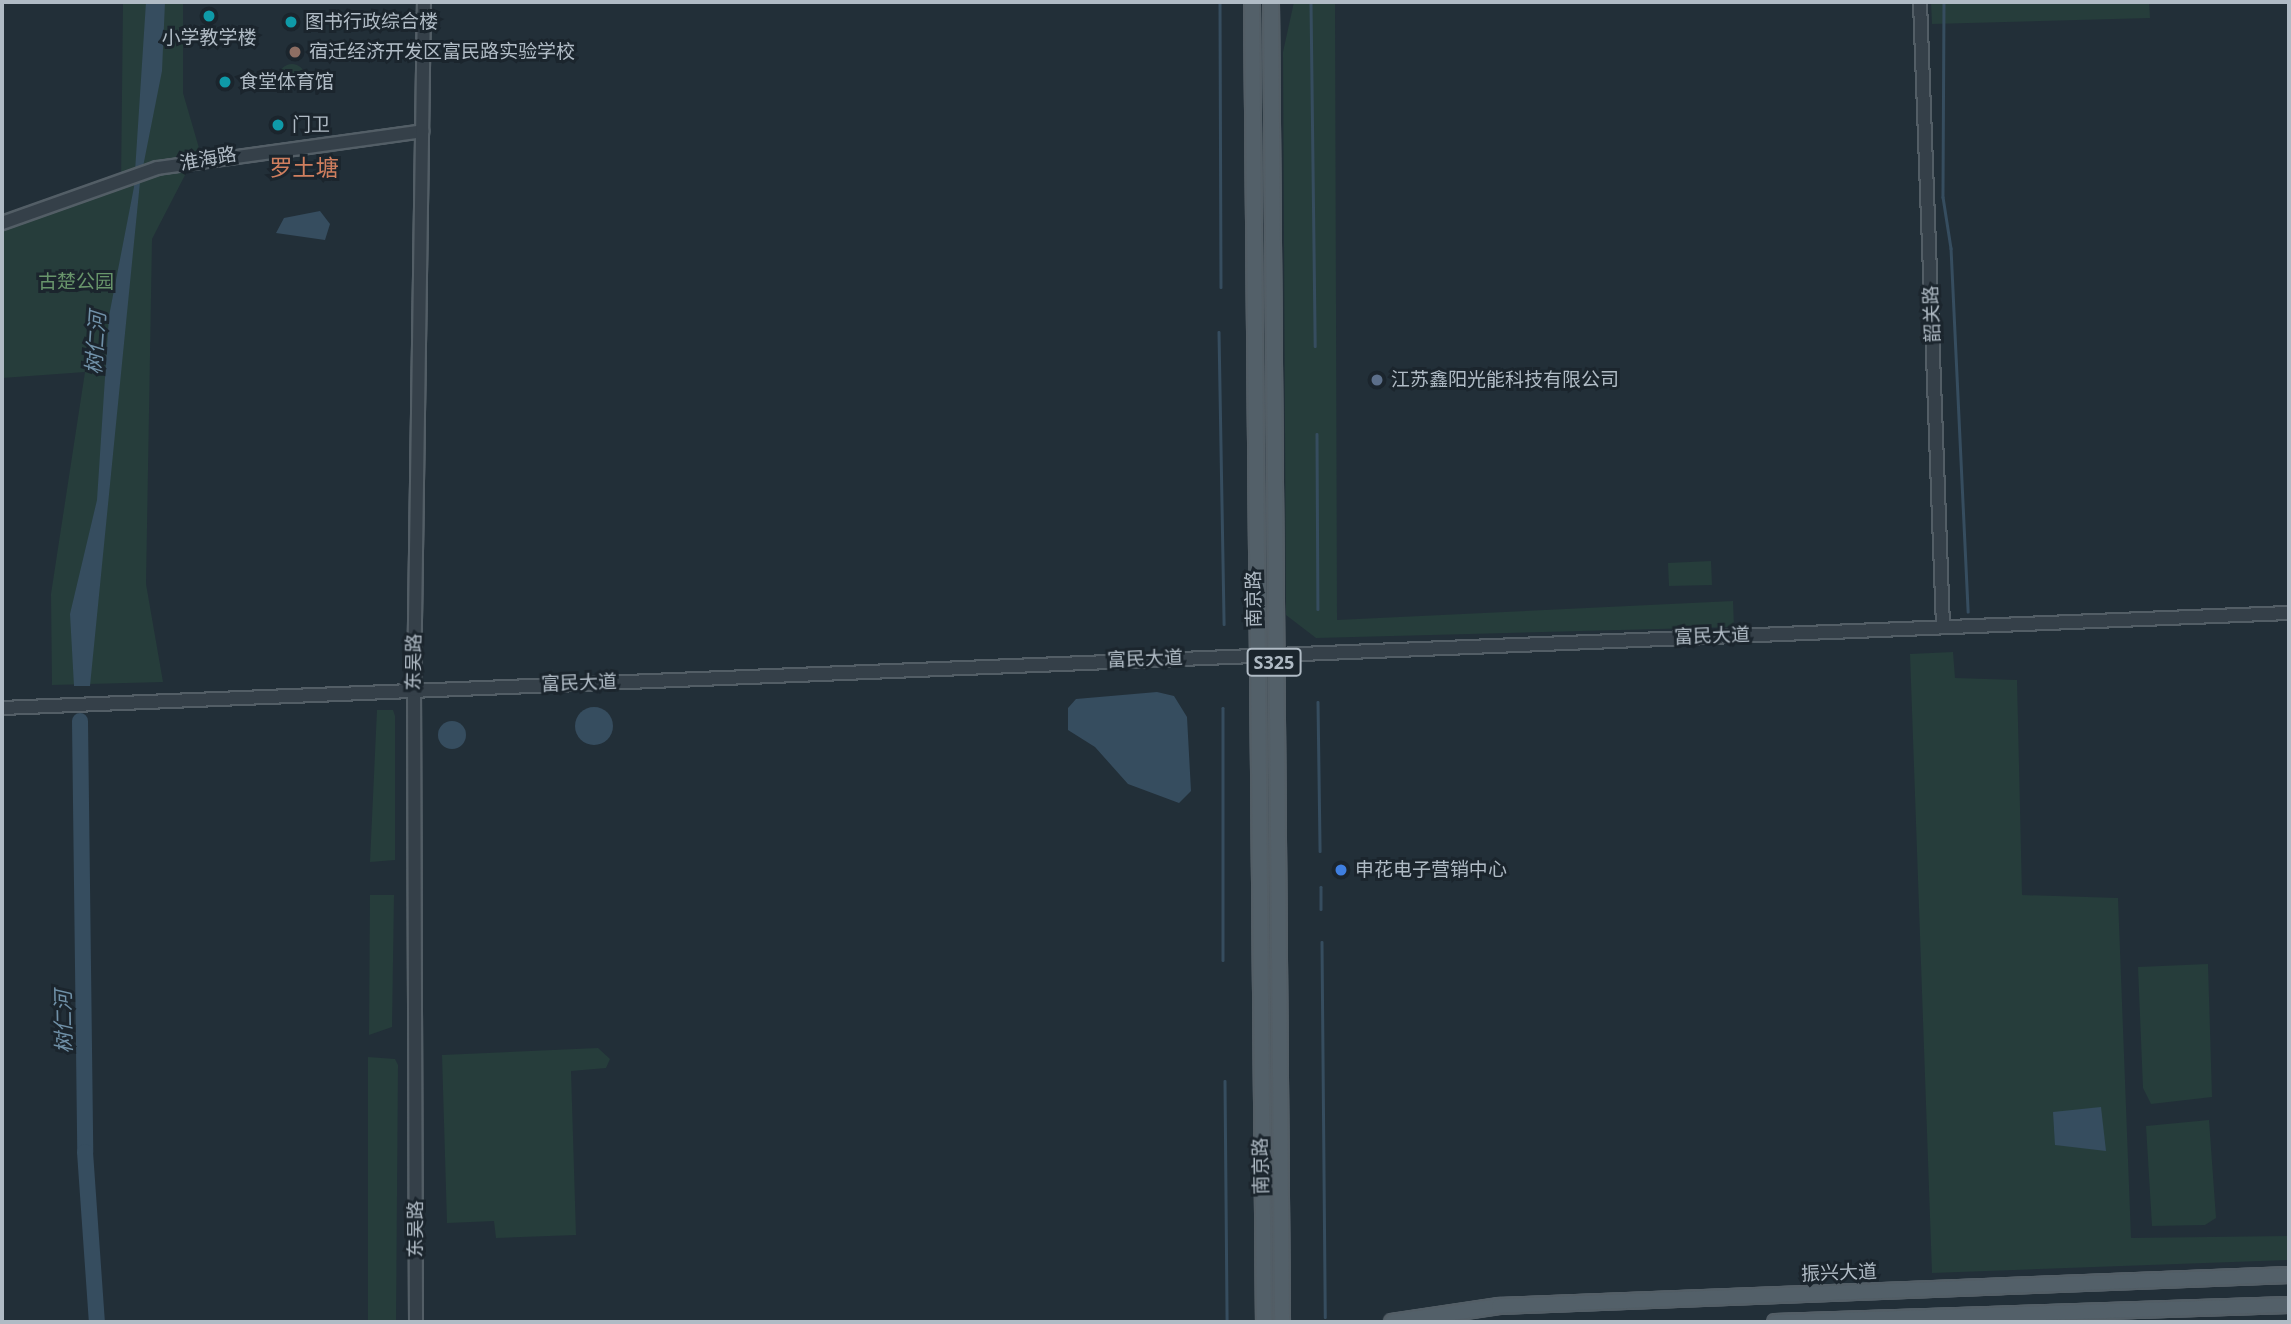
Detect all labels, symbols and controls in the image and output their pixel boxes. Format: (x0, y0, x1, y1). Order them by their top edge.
marker: 小学教学楼 (201, 8, 217, 24)
place label: 图书行政综合楼 (305, 11, 438, 33)
marker: 图书行政综合楼 (283, 14, 299, 30)
place label: 小学教学楼 (162, 27, 256, 49)
place label: 宿迁经济开发区富民路实验学校 (309, 41, 575, 63)
marker: 宿迁经济开发区富民路实验学校 (287, 44, 303, 60)
place label: 食堂体育馆 (239, 71, 334, 93)
marker: 食堂体育馆 (217, 74, 233, 90)
place label: 门卫 (292, 114, 330, 136)
marker: 门卫 (270, 117, 286, 133)
street label: 淮海路 (178, 143, 238, 175)
district label: 罗土塘 (270, 153, 338, 181)
park label: 古楚公园 (38, 271, 114, 293)
street label: 韶关路 (1920, 285, 1944, 343)
water label: 树仁河 (80, 311, 110, 375)
place label: 江苏鑫阳光能科技有限公司 (1391, 369, 1619, 391)
marker: 江苏鑫阳光能科技有限公司 (1369, 372, 1385, 388)
street label: 南京路 (1242, 570, 1266, 628)
street label: 富民大道 (1674, 623, 1750, 649)
street label: 东吴路 (402, 633, 426, 691)
street label: 富民大道 (1107, 646, 1183, 672)
road number: S325 (1246, 648, 1302, 676)
street label: 富民大道 (541, 670, 617, 696)
place label: 申花电子营销中心 (1355, 859, 1507, 881)
marker: 申花电子营销中心 (1333, 862, 1349, 878)
water label: 树仁河 (50, 990, 76, 1054)
street label: 南京路 (1249, 1137, 1273, 1195)
street label: 东吴路 (405, 1201, 427, 1257)
street label: 振兴大道 (1801, 1260, 1877, 1286)

